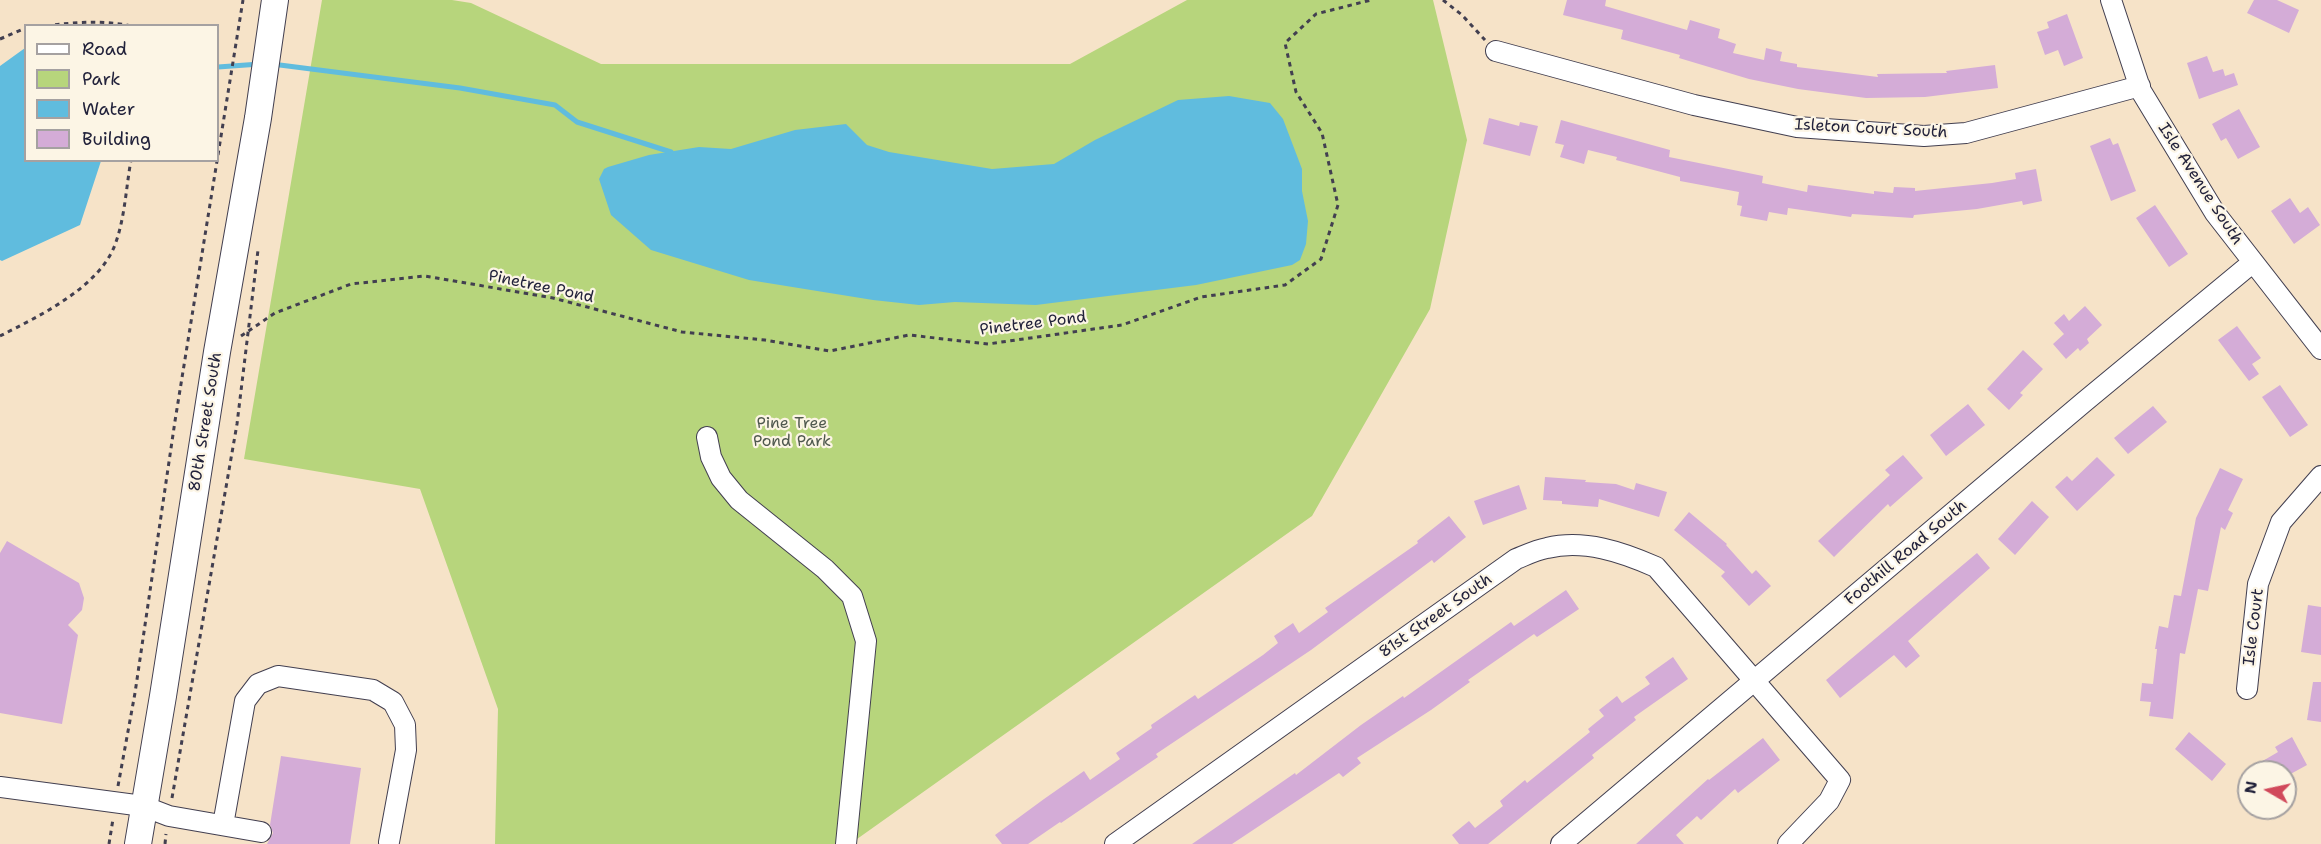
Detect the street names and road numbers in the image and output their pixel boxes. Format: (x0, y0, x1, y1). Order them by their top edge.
street label: Isleton Court South (1794, 115, 1948, 143)
street label: Isle Avenue South (2153, 119, 2247, 249)
street label: Pinetree Pond (487, 266, 595, 308)
street label: Pinetree Pond (979, 308, 1087, 340)
street label: 80th Street South (185, 351, 227, 493)
street label: Foothill Road South (1841, 496, 1971, 610)
street label: 81st Street South (1376, 570, 1496, 662)
street label: Isle Court (2240, 587, 2268, 667)

